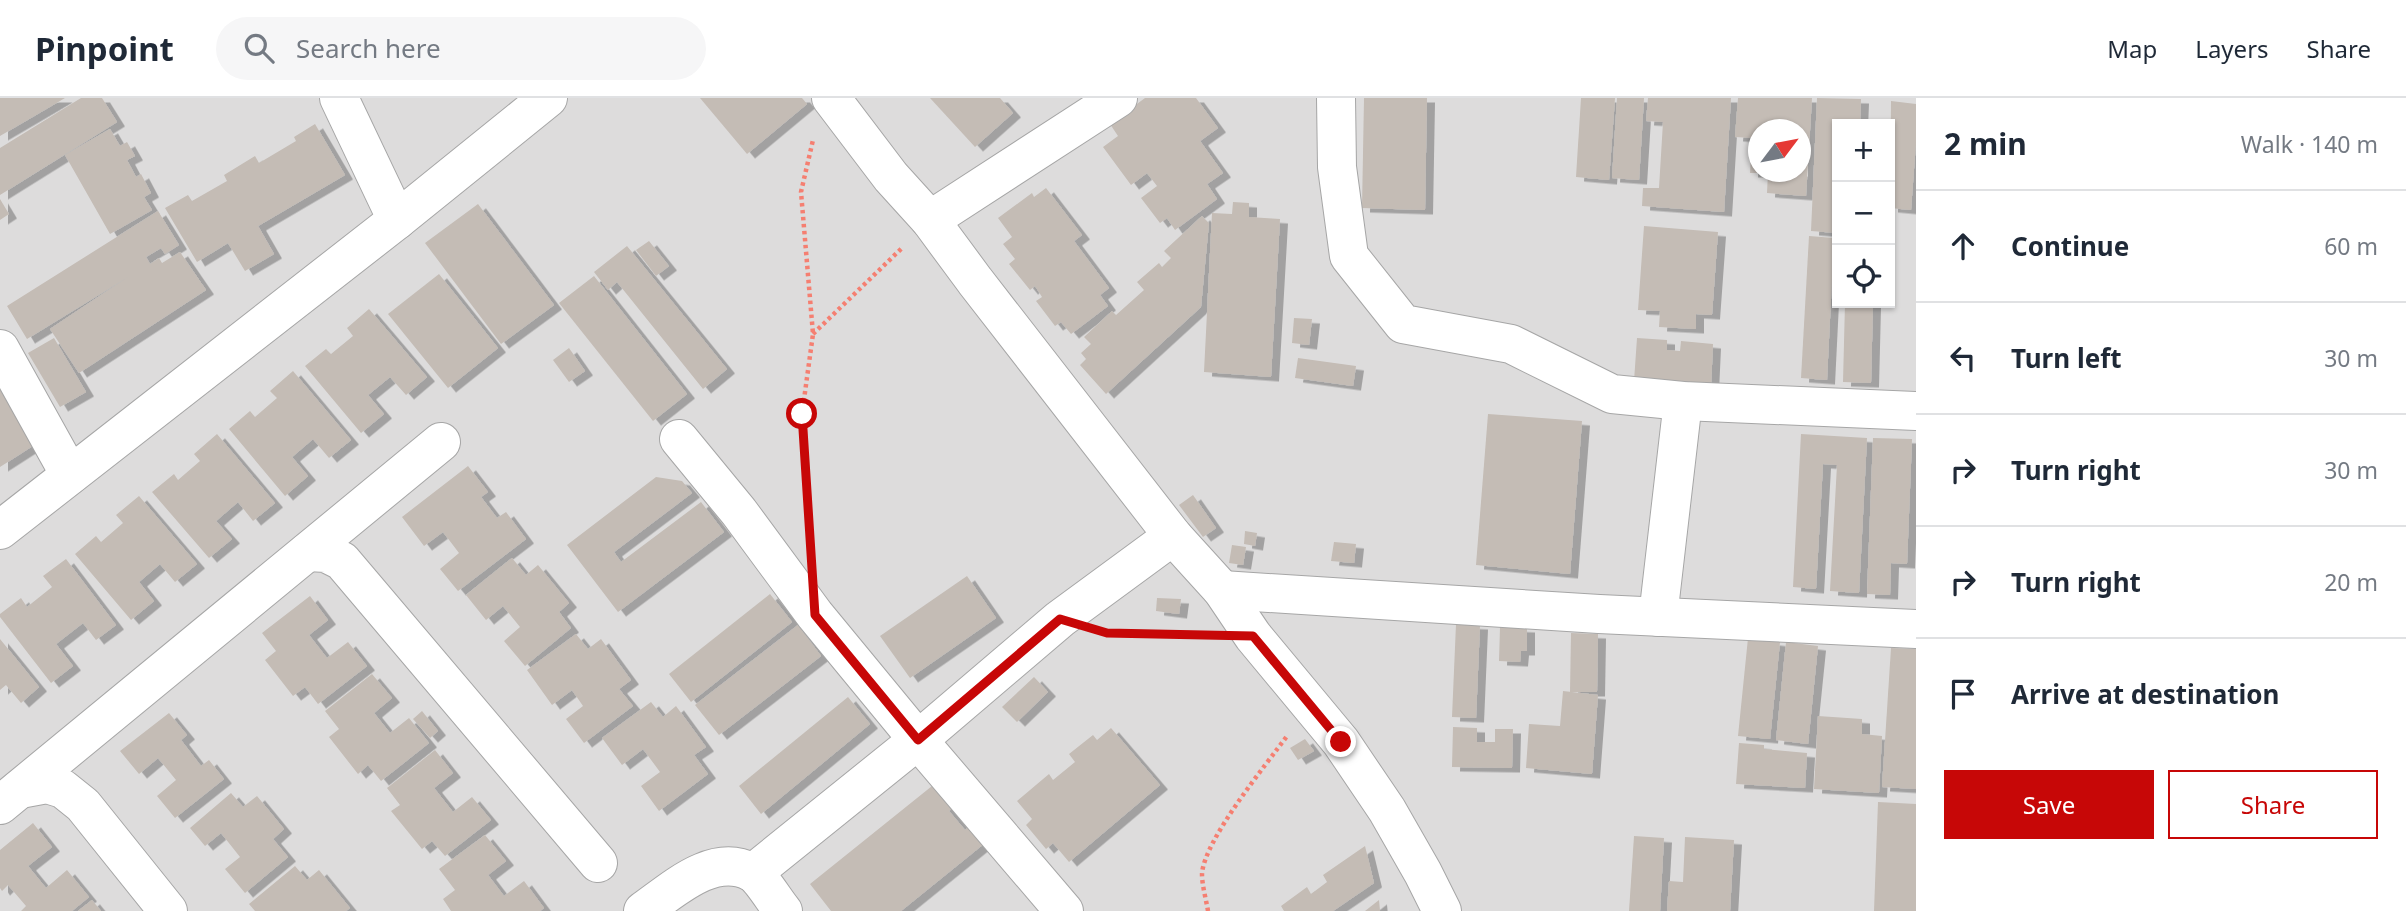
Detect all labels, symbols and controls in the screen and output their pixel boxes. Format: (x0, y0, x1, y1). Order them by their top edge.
search box (216, 17, 706, 80)
text: Pinpoint (35, 26, 174, 71)
icon: search (240, 29, 278, 67)
text: Search here (296, 30, 441, 66)
text: Map (2107, 32, 2157, 65)
text: Layers (2195, 32, 2269, 65)
text: Share (2307, 32, 2371, 65)
north arrow (1748, 119, 1811, 182)
map controls (1832, 119, 1895, 308)
button: + (1832, 119, 1895, 182)
text: 2 min (1944, 123, 2027, 164)
text: Walk · 140 m (2241, 128, 2378, 160)
button: − (1832, 182, 1895, 245)
icon: ahead (1944, 227, 1982, 265)
text: Continue (2011, 228, 2129, 264)
text: 60 m (2324, 230, 2378, 262)
button: locate (1832, 245, 1895, 308)
icon: left (1944, 339, 1982, 377)
text: Turn left (2011, 340, 2122, 376)
text: 30 m (2324, 342, 2378, 374)
route start (786, 398, 817, 429)
icon: right (1944, 451, 1982, 489)
text: Turn right (2011, 452, 2141, 488)
text: 30 m (2324, 454, 2378, 486)
icon: right (1944, 563, 1982, 601)
text: Turn right (2011, 564, 2141, 600)
text: 20 m (2324, 566, 2378, 598)
icon: arrive (1944, 675, 1982, 713)
text: Arrive at destination (2011, 676, 2280, 712)
route end (1325, 726, 1356, 757)
button: Save (1944, 770, 2154, 839)
button: Share (2168, 770, 2378, 839)

